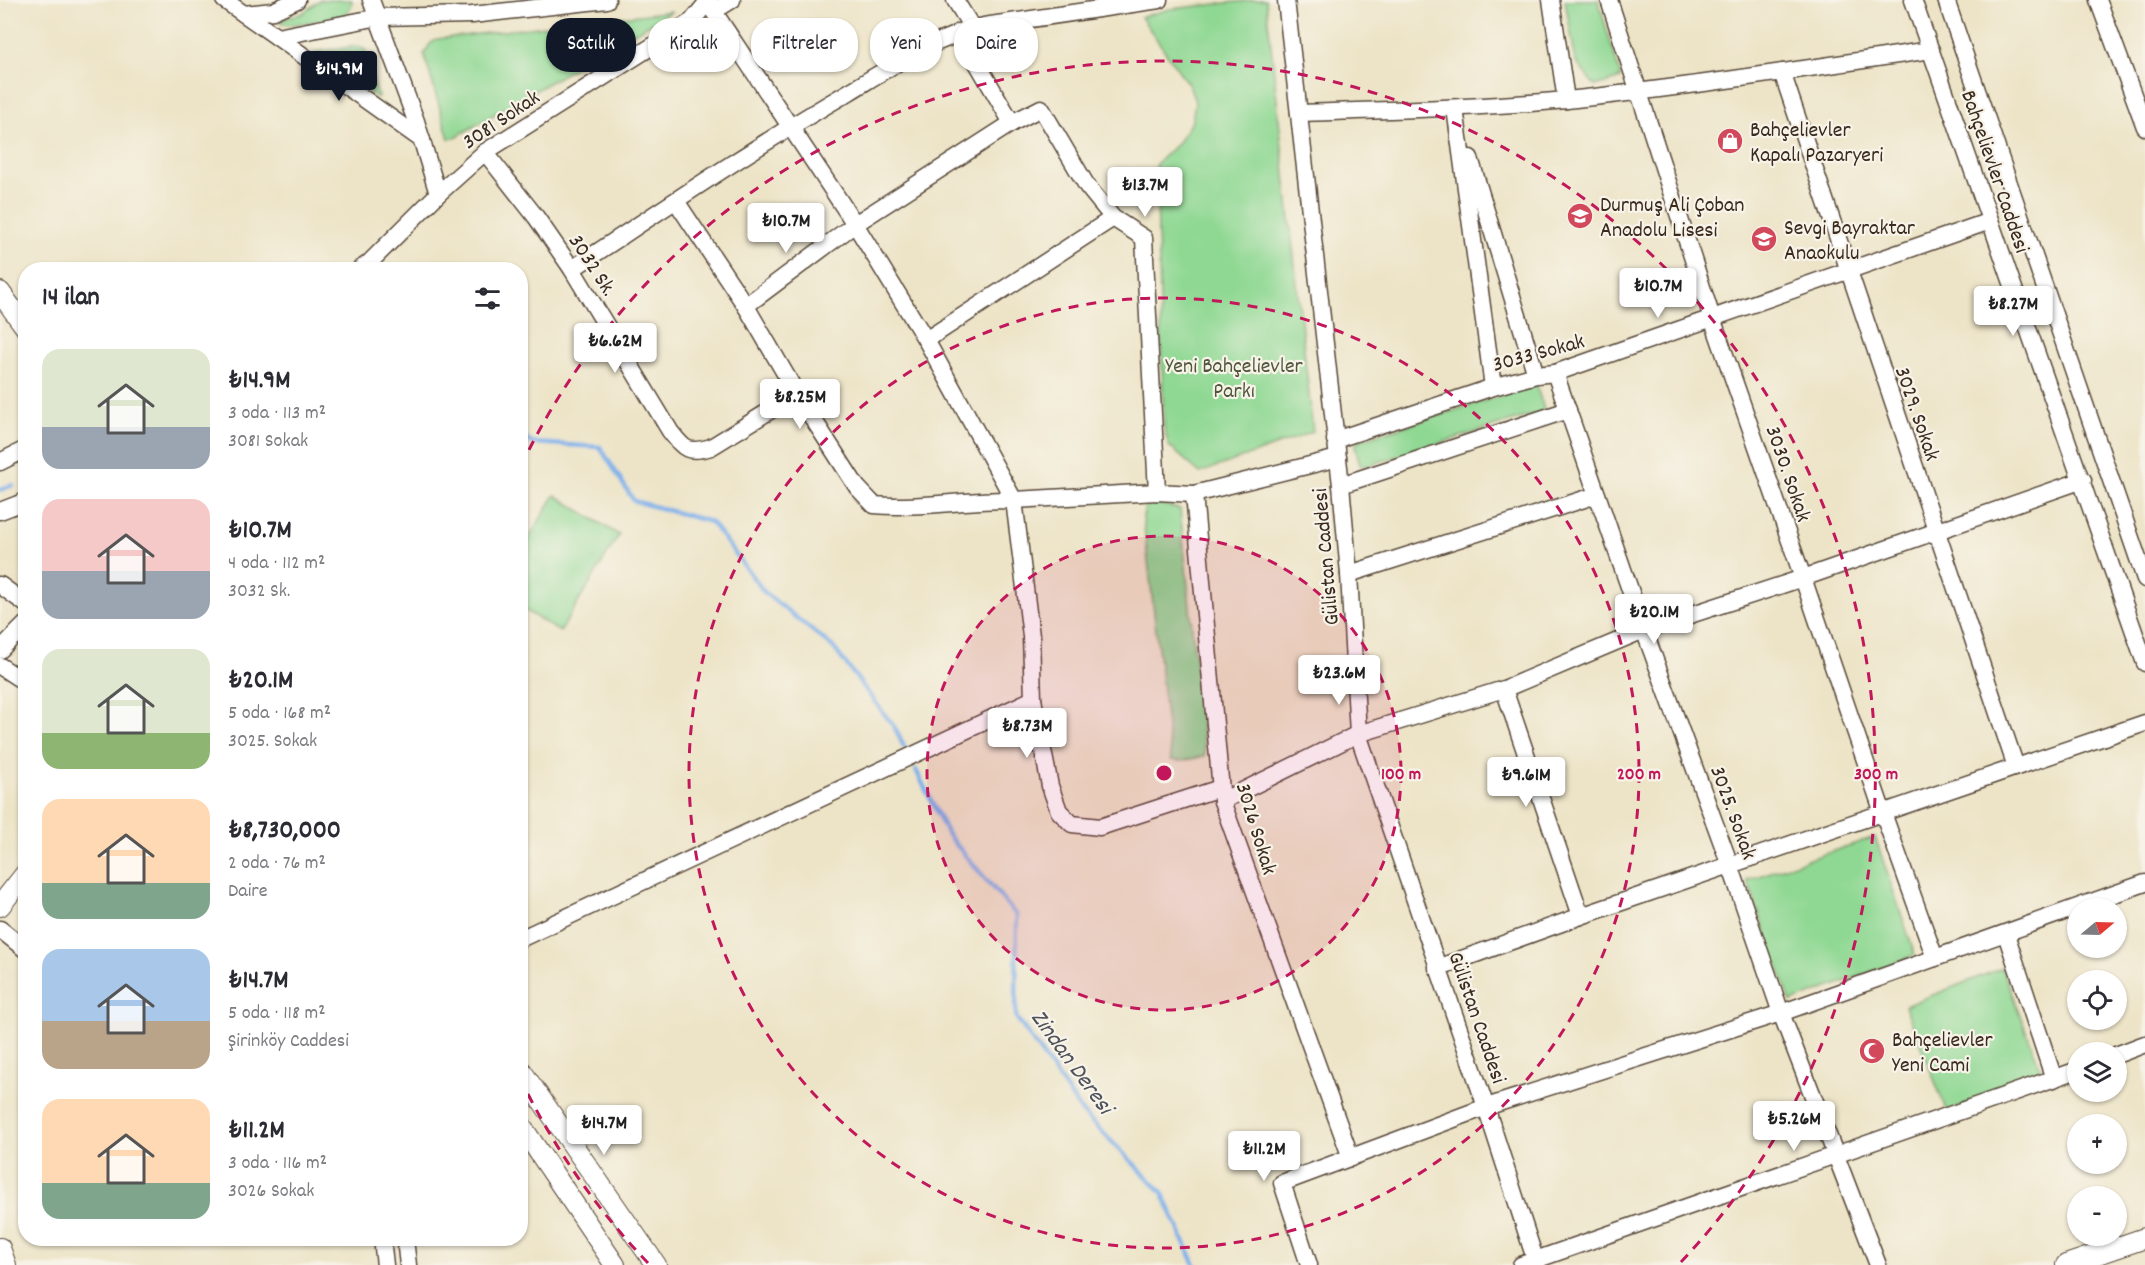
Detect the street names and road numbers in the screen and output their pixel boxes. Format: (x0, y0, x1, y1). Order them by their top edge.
street label: 3081 Sokak (457, 83, 547, 158)
street label: Bahçelievler Caddesi (1951, 87, 2036, 258)
street label: 3032 Sk. (559, 229, 623, 303)
street label: 3033 Sokak (1489, 327, 1588, 382)
street label: 3029. Sokak (1885, 363, 1946, 466)
street label: 3030. Sokak (1756, 422, 1818, 526)
street label: Gülistan Caddesi (1306, 487, 1349, 627)
street label: 3025. Sokak (1700, 762, 1763, 865)
street label: 3026 Sokak (1226, 779, 1283, 879)
street label: Gülistan Caddesi (1439, 948, 1513, 1088)

